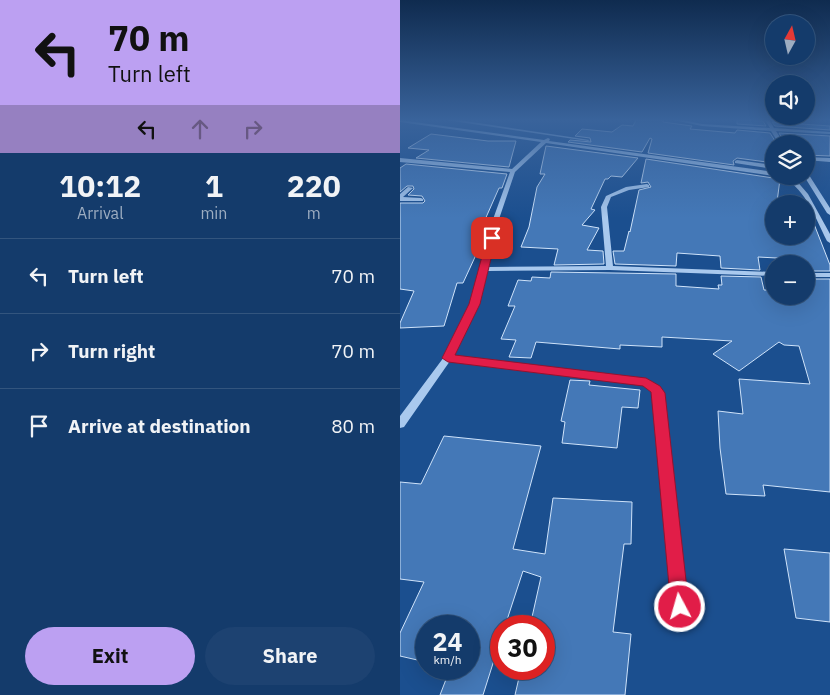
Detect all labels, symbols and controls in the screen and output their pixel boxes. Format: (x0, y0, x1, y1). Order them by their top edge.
text: 70 m (108, 15, 190, 61)
north arrow (765, 15, 815, 65)
map controls (765, 15, 815, 305)
icon: left (25, 20, 90, 85)
text: Turn left (108, 59, 191, 88)
button: sound (765, 75, 815, 125)
icon: left (133, 115, 161, 143)
icon: ahead (186, 115, 214, 143)
icon: right (239, 115, 267, 143)
button: layers (765, 135, 815, 185)
text: 10:12 (59, 166, 141, 205)
text: 1 (205, 166, 223, 205)
text: 220 (287, 166, 341, 205)
button: + (765, 195, 815, 245)
text: Arrival (77, 203, 124, 223)
text: min (200, 203, 227, 223)
text: m (307, 203, 321, 223)
pin (471, 217, 513, 259)
icon: arrive (478, 224, 506, 252)
button: − (765, 255, 815, 305)
icon: left (25, 262, 53, 290)
text: Turn left (68, 264, 144, 288)
text: 70 m (331, 264, 375, 288)
icon: right (25, 337, 53, 365)
text: Turn right (68, 339, 155, 363)
text: 70 m (331, 339, 375, 363)
icon: arrive (25, 412, 53, 440)
text: Arrive at destination (68, 414, 251, 438)
text: 80 m (331, 414, 375, 438)
position arrow (653, 580, 705, 632)
speed limit sign: 30 (490, 615, 555, 680)
text: 24 (432, 625, 463, 658)
button: Exit (25, 627, 195, 685)
button: Share (205, 627, 375, 685)
text: km/h (433, 652, 462, 667)

